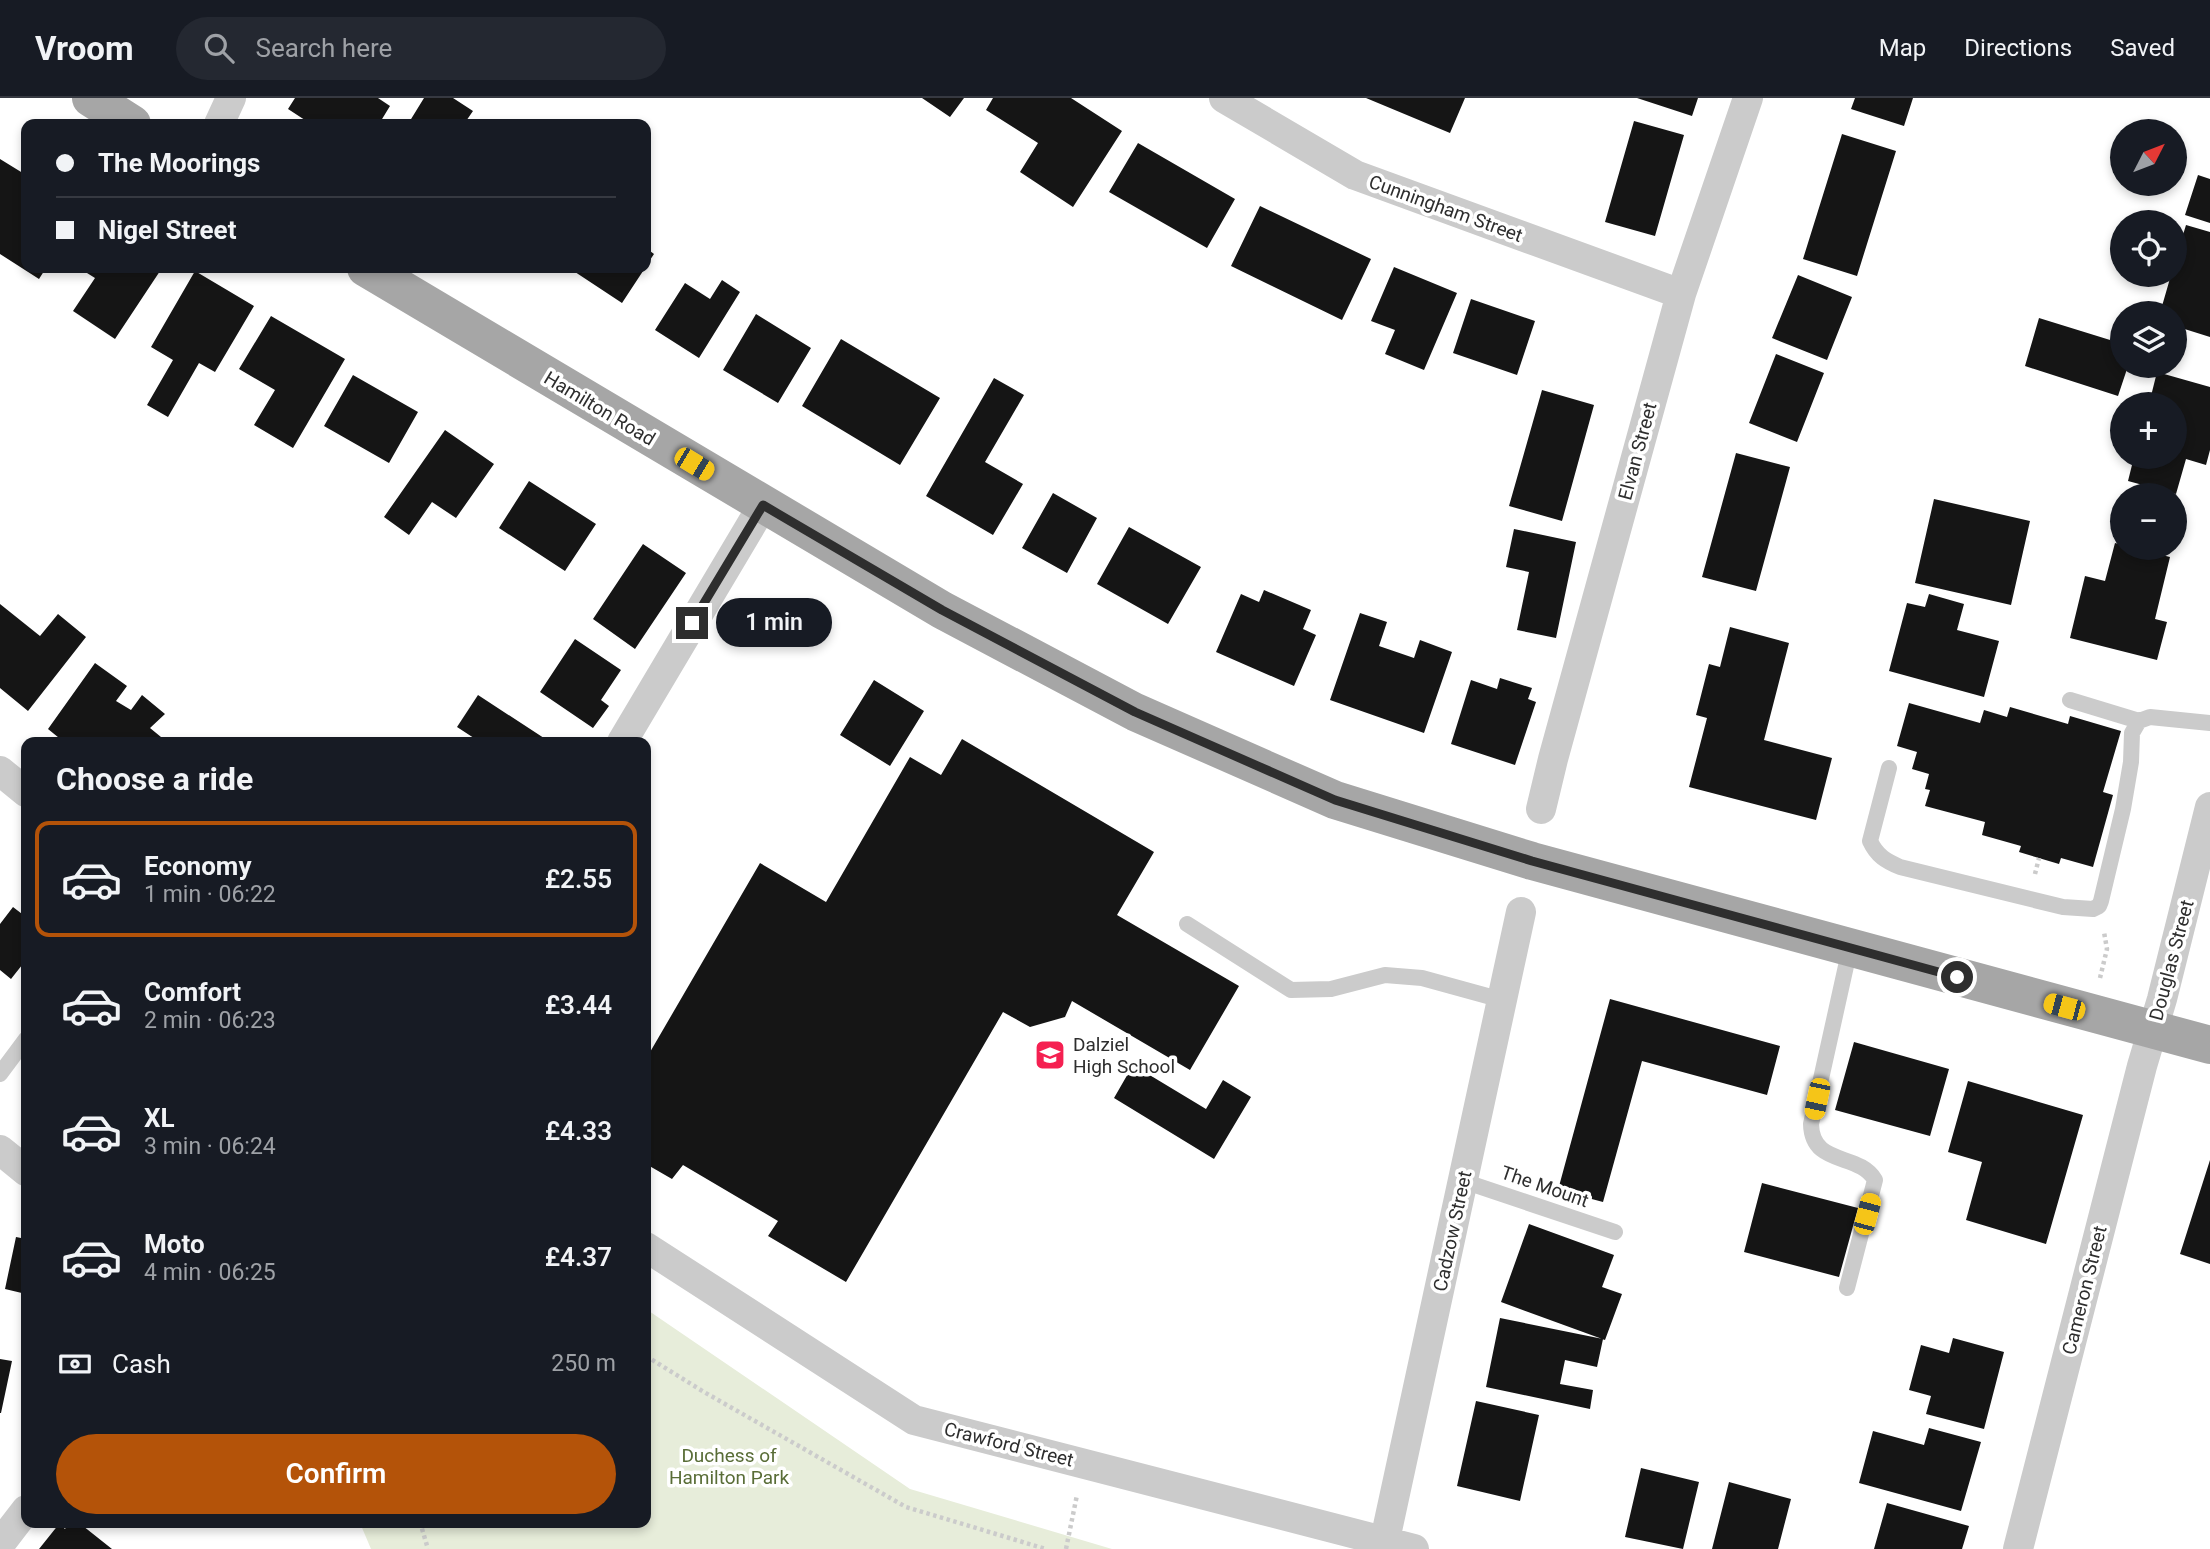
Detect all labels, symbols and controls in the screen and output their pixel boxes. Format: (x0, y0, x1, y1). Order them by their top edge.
search box (176, 17, 666, 80)
text: Vroom (35, 29, 134, 68)
icon: search (200, 29, 238, 67)
text: Search here (256, 33, 392, 63)
text: Map (1879, 34, 1926, 62)
text: Directions (1964, 34, 2072, 62)
text: Saved (2110, 34, 2175, 62)
north arrow (2110, 119, 2188, 196)
map controls (2110, 119, 2187, 560)
text: The Moorings (98, 148, 260, 178)
street label: Cunningham Street (1366, 170, 1526, 247)
button: locate (2110, 210, 2187, 287)
text: Nigel Street (98, 215, 236, 245)
button: layers (2110, 301, 2187, 378)
street label: Hamilton Road (540, 366, 659, 451)
button: + (2110, 392, 2187, 469)
street label: Elvan Street (1613, 400, 1662, 502)
car (671, 444, 718, 484)
button: − (2110, 483, 2187, 560)
callout: 1 min (716, 598, 832, 648)
route end (676, 607, 708, 639)
text: 1 min (745, 609, 803, 636)
text: Choose a ride (56, 760, 253, 798)
icon: car (60, 848, 123, 911)
text: Economy (144, 851, 251, 881)
text: £2.55 (545, 864, 612, 894)
text: 1 min · 06:22 (144, 881, 276, 908)
street label: Douglas Street (2144, 897, 2199, 1023)
route start (1941, 961, 1973, 993)
icon: car (60, 974, 123, 1037)
text: Comfort (144, 977, 241, 1007)
text: £3.44 (545, 990, 612, 1020)
car (2041, 991, 2088, 1023)
text: 2 min · 06:23 (144, 1007, 276, 1034)
place label: Dalziel High School (1073, 1033, 1175, 1078)
school or university icon: Dalziel High School (1033, 1038, 1067, 1072)
car (1803, 1076, 1832, 1122)
icon: car (60, 1100, 123, 1163)
text: XL (144, 1103, 175, 1133)
text: £4.33 (545, 1116, 612, 1146)
text: 3 min · 06:24 (144, 1133, 276, 1160)
street label: The Mount (1498, 1161, 1592, 1212)
street label: Cadzow Street (1428, 1169, 1476, 1293)
car (1852, 1191, 1883, 1237)
street label: Cameron Street (2057, 1223, 2112, 1357)
icon: car (60, 1226, 123, 1289)
text: Moto (144, 1229, 205, 1259)
text: £4.37 (545, 1242, 612, 1272)
text: 4 min · 06:25 (144, 1259, 276, 1286)
icon: cash (56, 1345, 94, 1383)
text: Cash (112, 1349, 171, 1379)
text: 250 m (551, 1350, 616, 1377)
street label: Crawford Street (942, 1417, 1076, 1472)
button: Confirm (56, 1434, 616, 1514)
park label: Duchess of Hamilton Park (669, 1444, 789, 1489)

